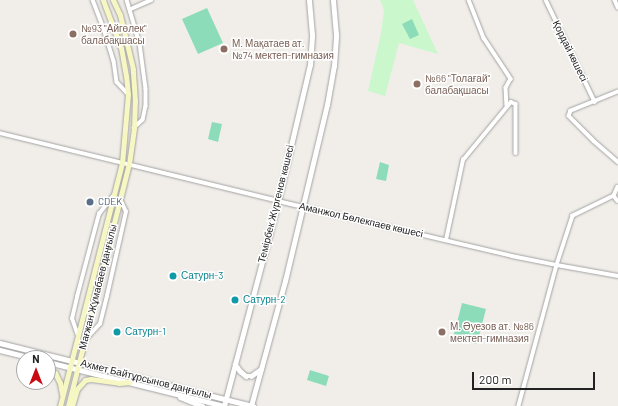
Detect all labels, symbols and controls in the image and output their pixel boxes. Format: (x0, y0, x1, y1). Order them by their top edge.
street label: Қордай көшесі (550, 19, 590, 83)
place label: №93 "Айгөлек" балабақшасы (81, 22, 147, 46)
marker: №93 "Айгөлек" балабақшасы (68, 29, 78, 39)
place label: М. Мақатаев ат. №74 мектеп-гимназия (232, 37, 334, 60)
marker: М. Мақатаев ат. №74 мектеп-гимназия (219, 44, 229, 54)
place label: №66 "Толағай" балабақшасы (425, 72, 490, 96)
marker: №66 "Толағай" балабақшасы (412, 79, 422, 89)
street label: Темірбек Жүргенов көшесі (256, 144, 296, 264)
place label: CDEK (98, 196, 122, 208)
marker: CDEK (85, 197, 95, 207)
street label: Аманжол Бөлекпаев көшесі (298, 200, 424, 240)
street label: Мағжан Жұмабаев даңғылы (77, 223, 119, 351)
place label: Сатурн-3 (181, 270, 223, 282)
marker: Сатурн-3 (168, 271, 178, 281)
place label: Сатурн-2 (243, 294, 286, 306)
marker: Сатурн-2 (230, 295, 240, 305)
place label: М. Әуезов ат. №86 мектеп-гимназия (450, 320, 534, 344)
place label: Сатурн-1 (125, 326, 166, 338)
marker: Сатурн-1 (112, 327, 122, 337)
marker: М. Әуезов ат. №86 мектеп-гимназия (437, 327, 447, 337)
north arrow (16, 350, 56, 390)
text: N (32, 352, 40, 365)
street label: Ахмет Байтұрсынов даңғылы (79, 357, 213, 401)
scale bar (474, 364, 597, 390)
text: 200 m (479, 372, 511, 386)

